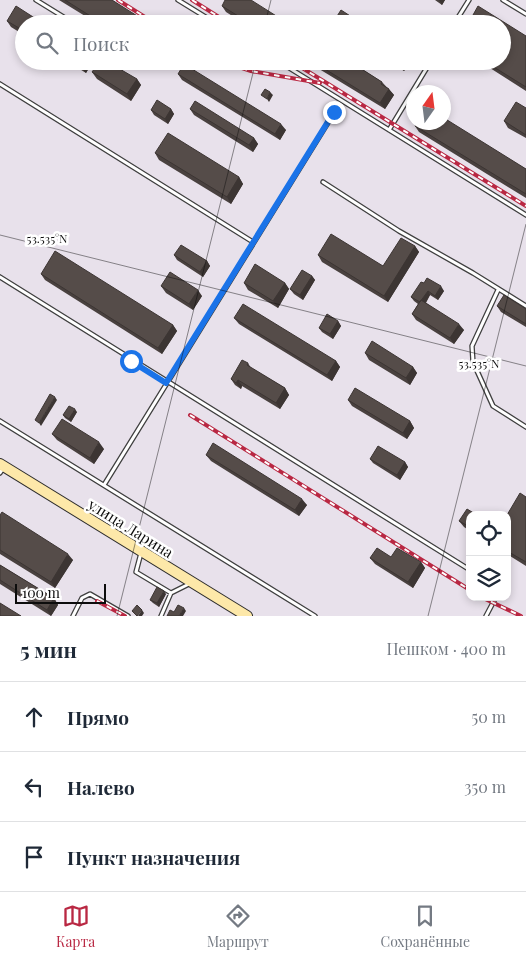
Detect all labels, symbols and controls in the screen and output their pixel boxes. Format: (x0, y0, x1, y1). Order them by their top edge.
search box (15, 15, 511, 70)
icon: search (33, 29, 61, 57)
text: Поиск (73, 30, 129, 56)
north arrow (406, 85, 451, 130)
route end (323, 101, 346, 124)
text: 53.535°N (26, 230, 68, 246)
route start (120, 350, 143, 373)
text: 53.535°N (458, 355, 500, 371)
street label: улица Ларина (84, 493, 178, 562)
map controls (466, 511, 511, 601)
button: locate (466, 511, 511, 556)
button: layers (466, 556, 511, 601)
scale bar (15, 581, 106, 604)
text: 100 m (22, 583, 60, 602)
text: 5 мин (20, 635, 77, 663)
text: Пешком · 400 m (386, 638, 506, 659)
icon: ahead (20, 703, 48, 731)
text: Прямо (67, 704, 129, 730)
text: 50 m (472, 706, 506, 727)
icon: left (20, 773, 48, 801)
text: Налево (67, 774, 135, 800)
text: 350 m (464, 776, 506, 797)
icon: arrive (20, 843, 48, 871)
text: Пункт назначения (67, 844, 240, 870)
tab: Карта (56, 902, 95, 951)
tab: Маршрут (207, 902, 269, 951)
tab: Сохранённые (381, 902, 470, 951)

